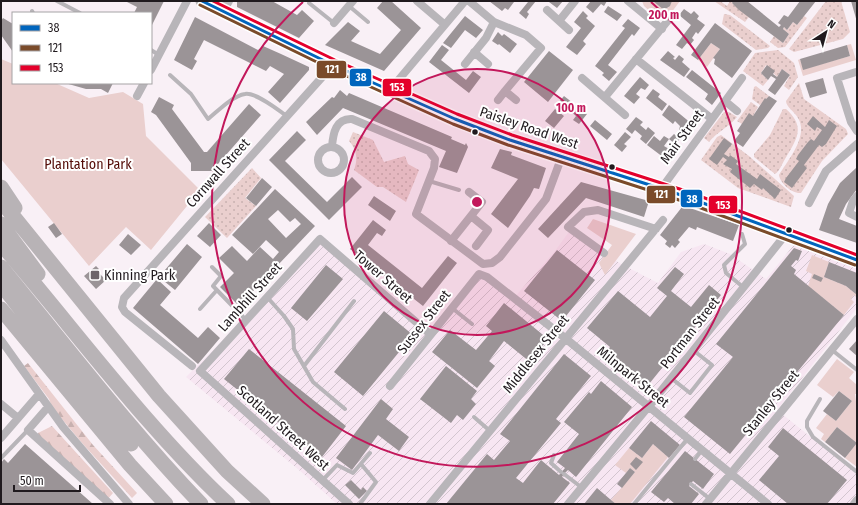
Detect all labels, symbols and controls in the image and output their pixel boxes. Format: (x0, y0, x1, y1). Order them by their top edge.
text: 200 m (648, 8, 679, 22)
legend (12, 12, 152, 84)
north arrow (806, 12, 846, 52)
text: N (825, 17, 838, 32)
text: 38 (48, 21, 59, 35)
text: 121 (48, 41, 62, 55)
line badge: 121 (316, 60, 347, 79)
text: 153 (48, 61, 64, 75)
text: 121 (325, 63, 339, 76)
line badge: 38 (349, 68, 372, 87)
text: 38 (354, 71, 367, 84)
line badge: 153 (382, 78, 412, 97)
text: 153 (389, 81, 405, 94)
text: 100 m (556, 101, 586, 115)
street label: Paisley Road West (477, 103, 581, 153)
street label: Mair Street (657, 106, 708, 167)
unlabelled marker (470, 127, 480, 137)
street label: Cornwall Street (182, 135, 254, 211)
park label: Plantation Park (44, 156, 132, 173)
unlabelled marker (607, 162, 617, 172)
line badge: 121 (646, 185, 676, 204)
text: 121 (654, 188, 668, 201)
line badge: 38 (680, 189, 703, 208)
text: 38 (685, 193, 698, 206)
centre of rings (470, 195, 484, 209)
line badge: 153 (708, 195, 738, 214)
text: 153 (715, 199, 731, 212)
unlabelled marker (784, 225, 794, 235)
street label: Tower Street (350, 247, 416, 307)
street label: Lambhill Street (215, 259, 286, 335)
place label: Kinning Park (104, 267, 176, 284)
marker: Kinning Park (89, 269, 101, 281)
street label: Sussex Street (394, 286, 455, 357)
street label: Portman Street (657, 293, 724, 372)
street label: Middlesex Street (499, 311, 573, 397)
street label: Milnpark Street (594, 343, 673, 412)
street label: Stanley Street (739, 366, 803, 439)
street label: Scotland Street West (233, 382, 333, 474)
scale bar (14, 467, 80, 493)
text: 50 m (20, 474, 44, 488)

